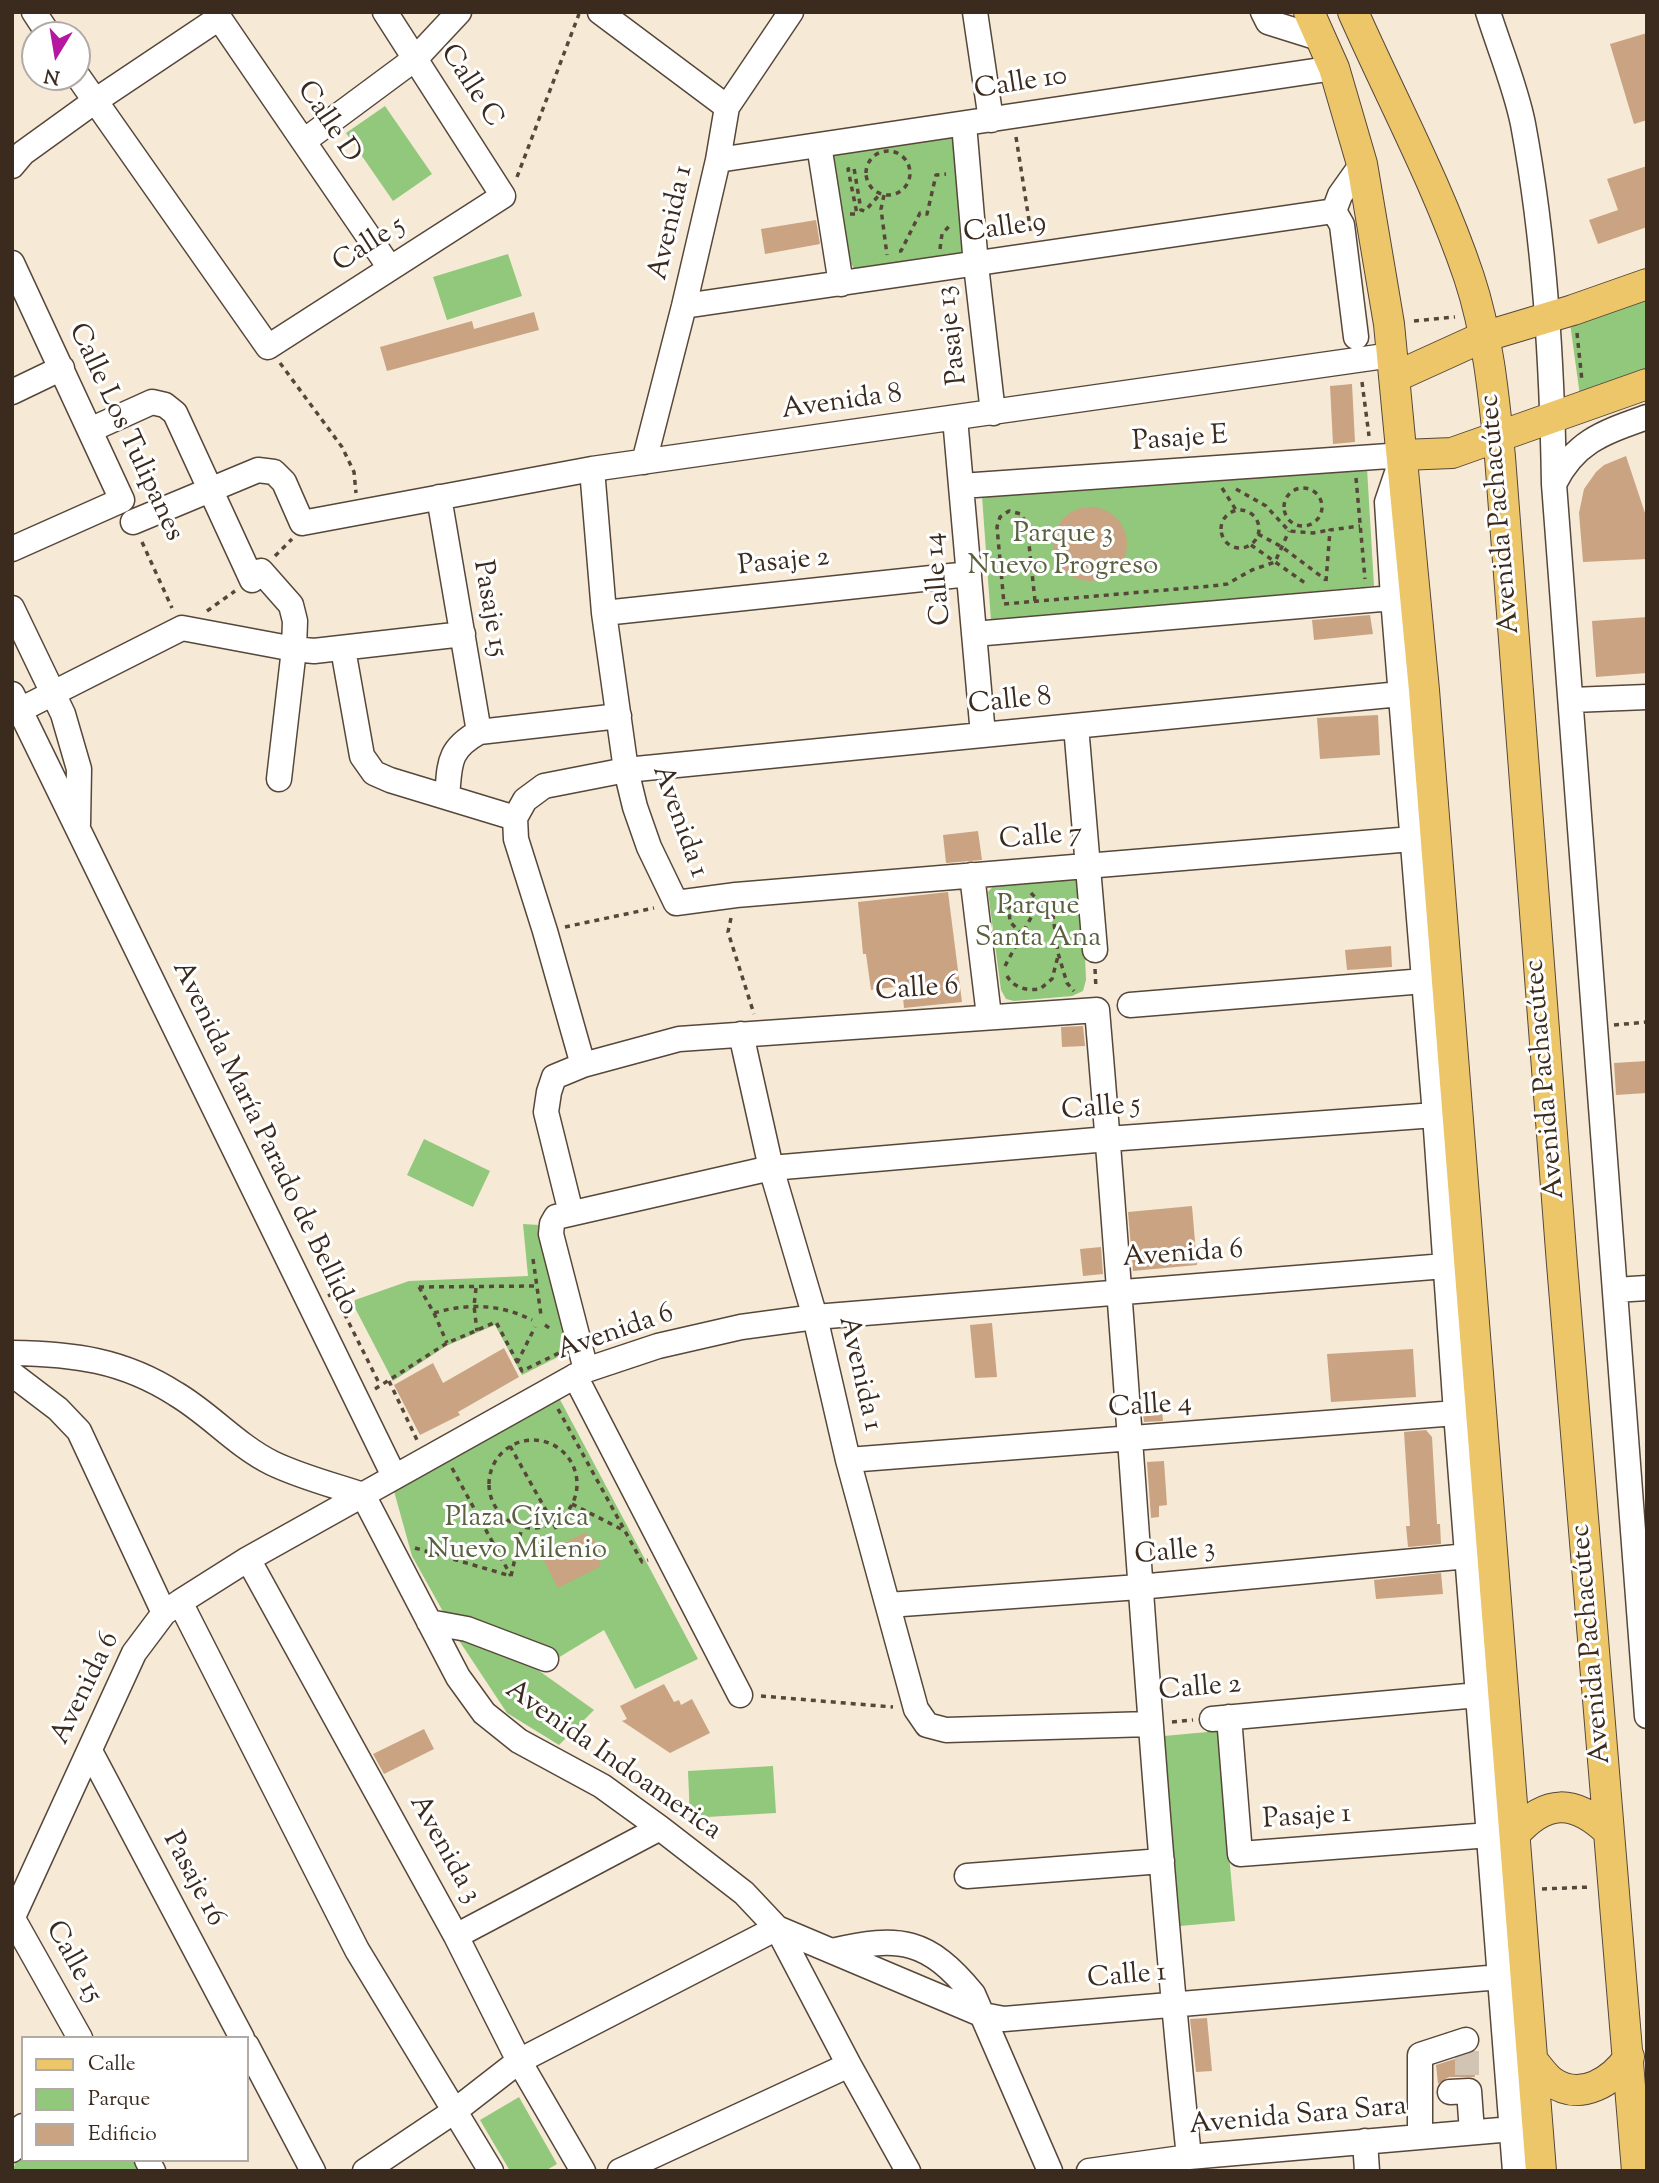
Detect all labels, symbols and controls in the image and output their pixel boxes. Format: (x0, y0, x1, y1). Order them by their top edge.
north arrow (21, 21, 91, 91)
street label: Calle C (431, 39, 509, 135)
text: N (42, 60, 62, 90)
street label: Calle 10 (972, 61, 1070, 109)
street label: Calle D (287, 76, 367, 170)
street label: Avenida 1 (644, 162, 702, 284)
street label: Calle 9 (962, 208, 1048, 252)
street label: Calle 5 (328, 210, 412, 282)
street label: Pasaje 13 (931, 284, 977, 386)
street label: Calle Los Tulipanes (59, 319, 189, 547)
street label: Avenida 8 (780, 379, 904, 429)
street label: Avenida Pachacútec (1475, 393, 1529, 635)
street label: Pasaje E (1131, 421, 1229, 461)
park label: Parque 3 Nuevo Progreso (968, 519, 1158, 585)
street label: Calle 14 (919, 531, 961, 627)
street label: Pasaje 2 (737, 542, 831, 586)
street label: Pasaje 15 (463, 558, 513, 660)
street label: Calle 8 (967, 682, 1053, 724)
street label: Avenida 1 (642, 761, 714, 883)
street label: Calle 7 (998, 819, 1084, 859)
park label: Parque Santa Ana (975, 891, 1101, 957)
street label: Avenida María Parado de Bellido (162, 956, 364, 1322)
street label: Avenida Pachacútec (1520, 958, 1574, 1200)
street label: Calle 6 (874, 971, 960, 1011)
street label: Calle 5 (1060, 1090, 1142, 1130)
street label: Avenida 6 (1121, 1235, 1245, 1277)
street label: Avenida 6 (553, 1298, 679, 1370)
street label: Avenida 1 (829, 1313, 887, 1435)
street label: Calle 4 (1107, 1388, 1193, 1428)
park label: Plaza Cívica Nuevo Milenio (427, 1503, 607, 1569)
street label: Avenida Pachacútec (1566, 1523, 1620, 1765)
street label: Calle 3 (1133, 1534, 1217, 1574)
street label: Avenida 6 (45, 1627, 129, 1751)
street label: Calle 2 (1157, 1670, 1243, 1710)
street label: Avenida Indoamerica (497, 1675, 727, 1849)
street label: Avenida 3 (400, 1790, 486, 1910)
street label: Pasaje 1 (1262, 1799, 1352, 1839)
street label: Pasaje 16 (153, 1827, 231, 1933)
street label: Calle 15 (36, 1916, 108, 2010)
street label: Calle 1 (1086, 1958, 1168, 1998)
legend (21, 2036, 248, 2162)
text: Calle (88, 2050, 136, 2080)
text: Parque (88, 2085, 150, 2115)
street label: Avenida Sara Sara (1188, 2092, 1408, 2144)
text: Edificio (88, 2120, 157, 2150)

